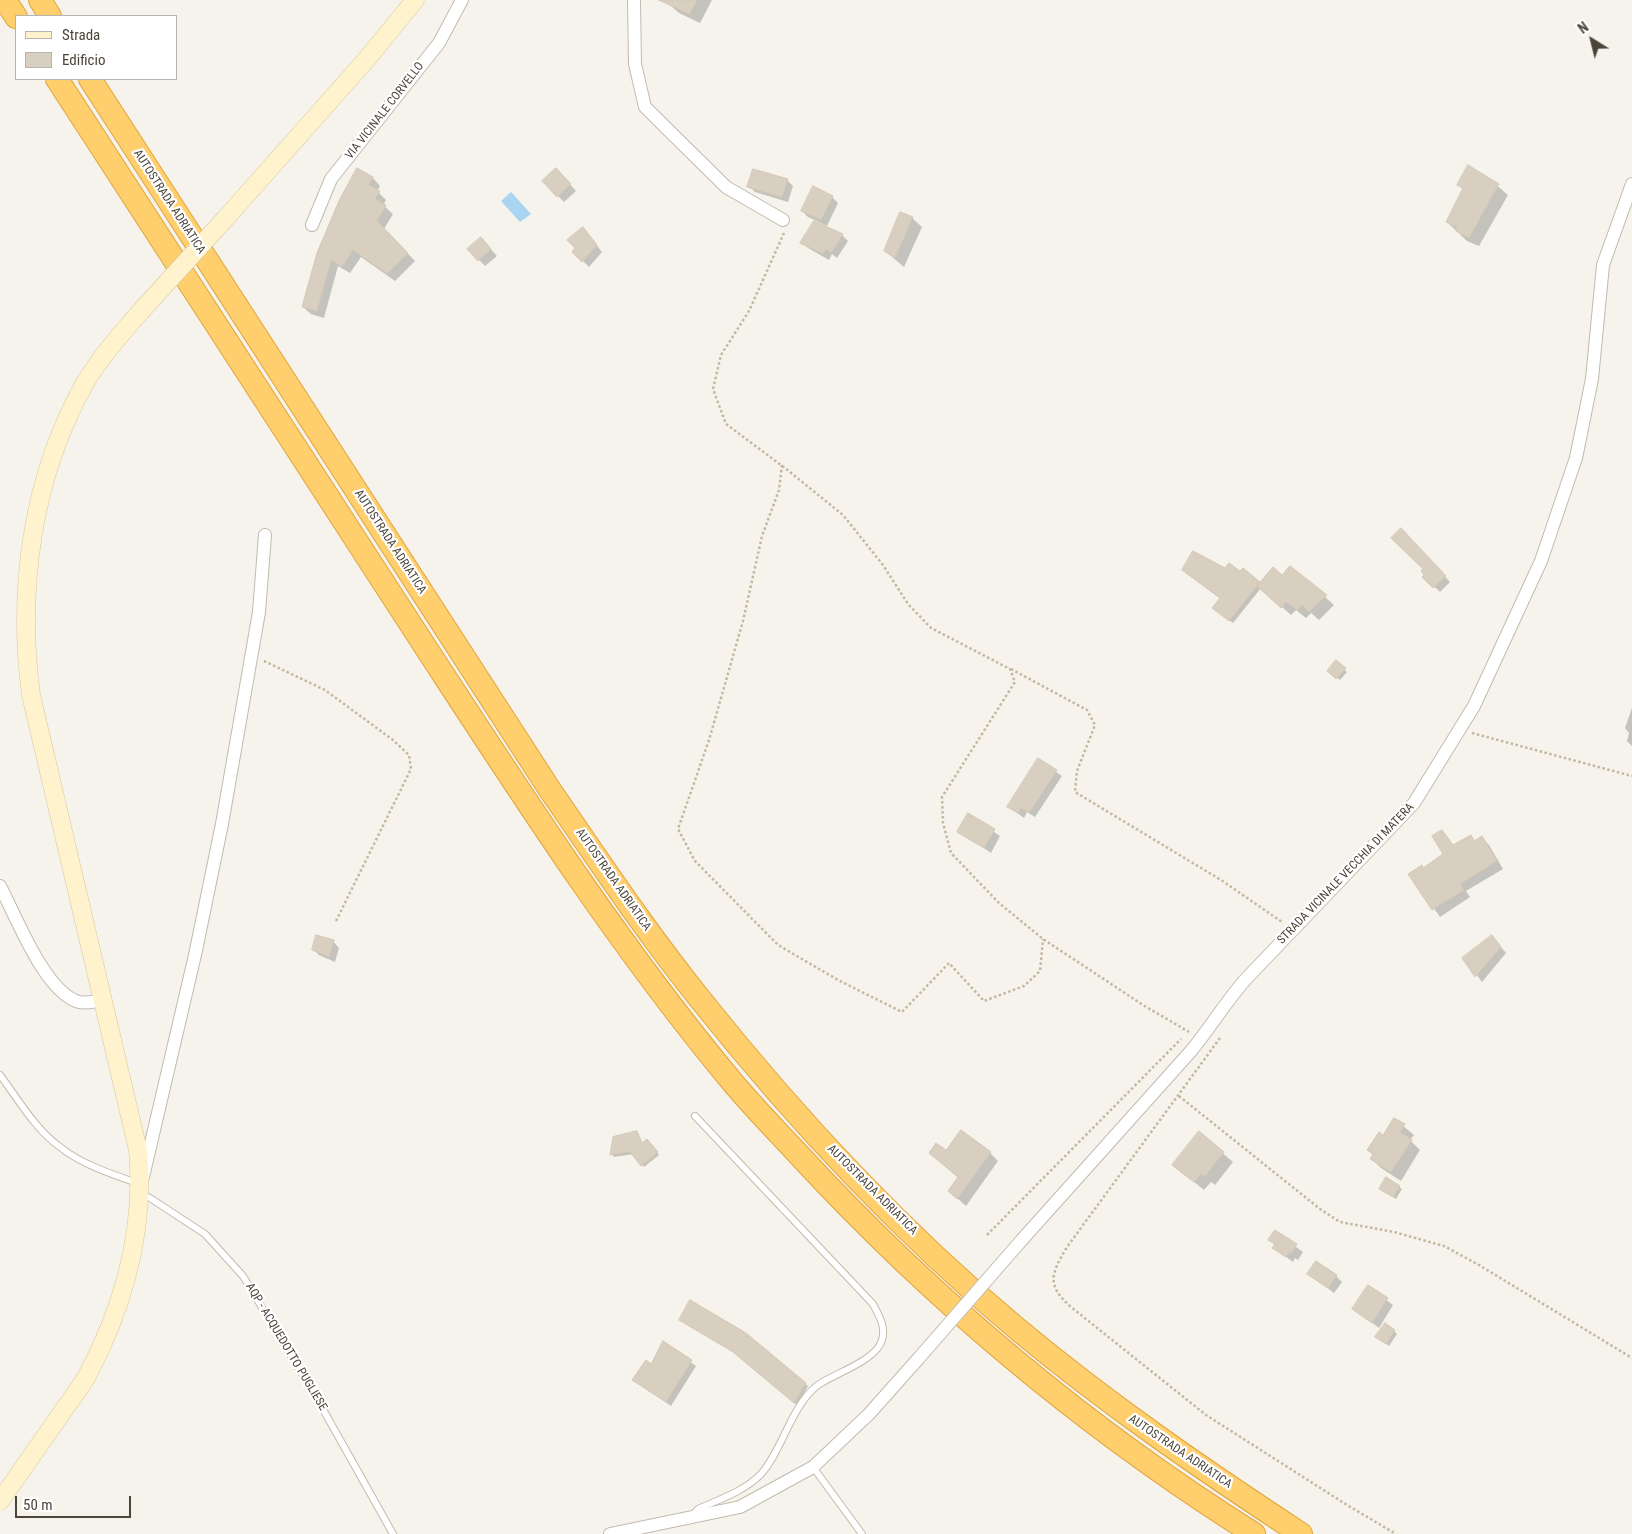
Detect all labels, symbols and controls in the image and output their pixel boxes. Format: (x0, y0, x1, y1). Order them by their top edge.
legend (15, 15, 178, 80)
north arrow (1567, 15, 1617, 65)
text: N (1575, 19, 1591, 37)
text: Strada (62, 26, 100, 44)
text: Edificio (62, 51, 105, 69)
street label: VIA VICINALE CORVELLO (343, 60, 427, 162)
street label: AUTOSTRADA ADRIATICA (130, 147, 208, 257)
street label: AUTOSTRADA ADRIATICA (351, 487, 429, 597)
street label: STRADA VICINALE VECCHIA DI MATERA (1275, 800, 1417, 948)
street label: AUTOSTRADA ADRIATICA (572, 826, 654, 934)
street label: AUTOSTRADA ADRIATICA (824, 1142, 920, 1238)
street label: AQP - ACQUEDOTTO PUGLIESE (242, 1281, 330, 1413)
street label: AUTOSTRADA ADRIATICA (1126, 1412, 1234, 1492)
scale bar (18, 1486, 134, 1518)
text: 50 m (23, 1496, 53, 1514)

